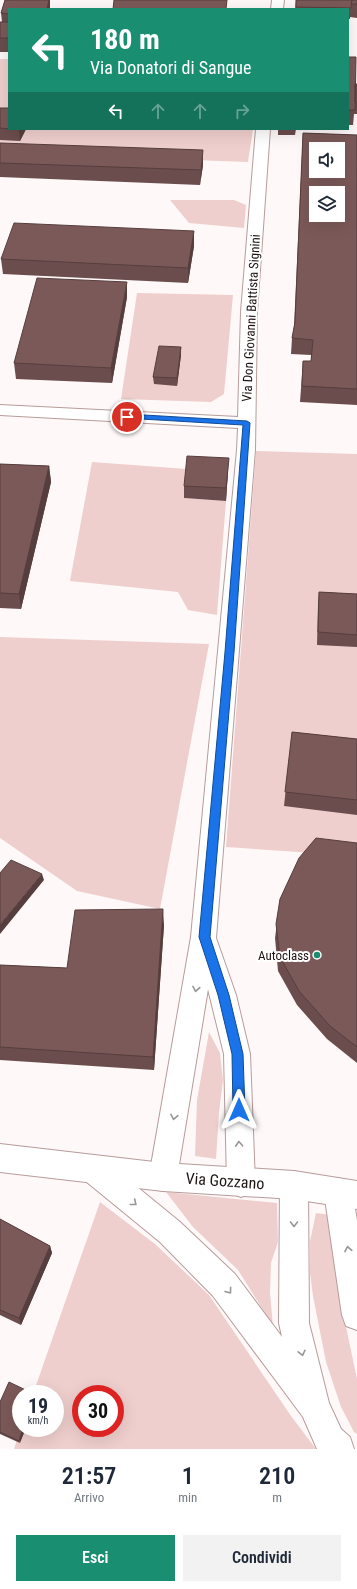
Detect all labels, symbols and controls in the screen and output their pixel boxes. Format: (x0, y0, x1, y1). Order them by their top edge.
text: 180 m (90, 23, 160, 56)
icon: left (24, 24, 76, 76)
text: Via Donatori di Sangue (90, 57, 251, 78)
icon: left (105, 100, 127, 122)
icon: ahead (147, 100, 169, 122)
icon: ahead (189, 100, 211, 122)
icon: right (231, 100, 253, 122)
map controls (309, 142, 345, 222)
button: sound (309, 142, 345, 178)
button: layers (309, 186, 345, 222)
street label: Via Don Giovanni Battista Signini (239, 234, 263, 402)
pin (110, 400, 144, 434)
icon: arrive (116, 406, 138, 428)
place label: Autoclass (258, 948, 309, 963)
marker: Autoclass (312, 950, 322, 960)
one-way arrow (192, 986, 200, 992)
position arrow (218, 1089, 260, 1131)
one-way arrow (170, 1114, 178, 1120)
one-way arrow (235, 1141, 243, 1147)
street label: Via Gozzano (185, 1169, 265, 1193)
one-way arrow (129, 1198, 136, 1205)
one-way arrow (290, 1221, 298, 1227)
one-way arrow (344, 1245, 352, 1252)
one-way arrow (224, 1287, 231, 1294)
one-way arrow (297, 1350, 305, 1357)
speed limit sign: 30 (72, 1385, 124, 1437)
text: 19 (28, 1394, 48, 1418)
text: km/h (28, 1415, 48, 1426)
text: 21:57 (62, 1462, 116, 1490)
text: 1 (182, 1462, 194, 1490)
text: 210 (259, 1462, 295, 1490)
text: Arrivo (74, 1490, 104, 1505)
text: min (178, 1490, 197, 1505)
text: m (272, 1490, 282, 1505)
button: Esci (16, 1535, 175, 1581)
button: Condividi (183, 1535, 341, 1581)

